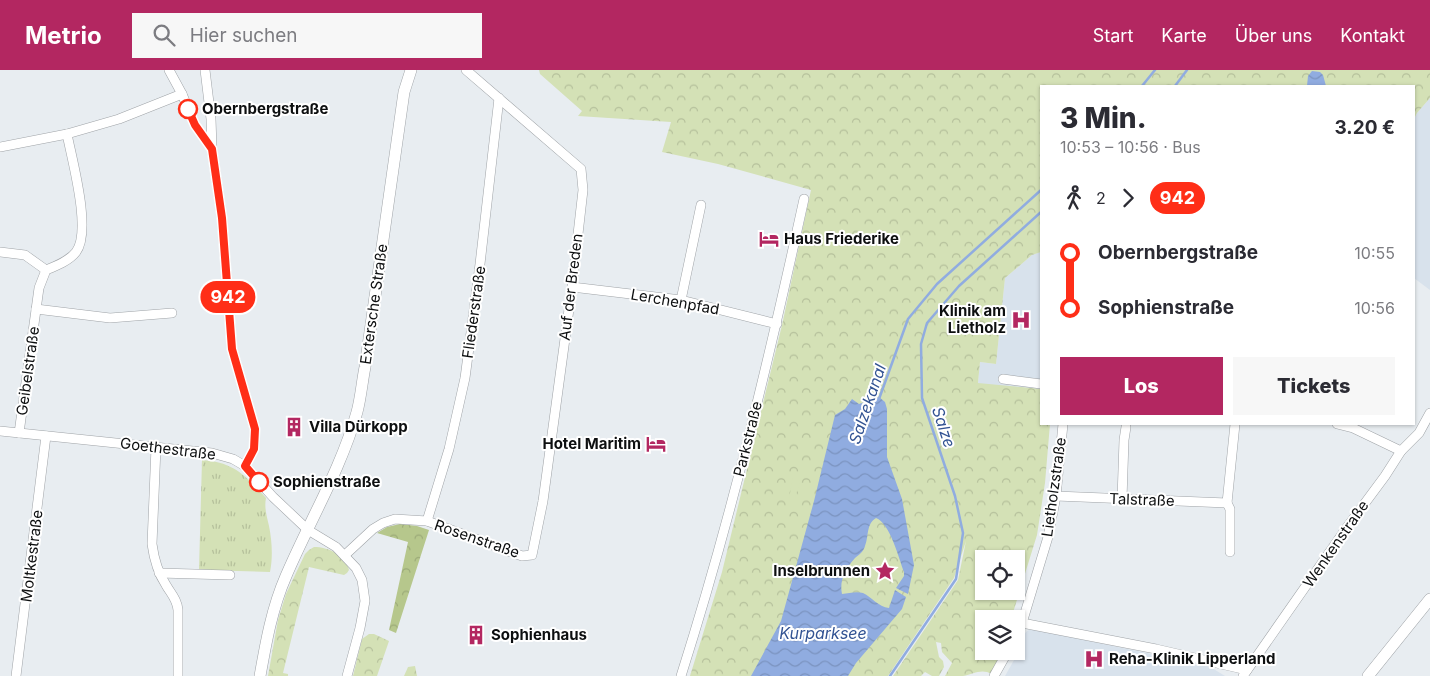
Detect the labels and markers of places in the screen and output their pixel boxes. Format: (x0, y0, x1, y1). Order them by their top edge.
marker: Obernbergstraße (178, 99, 198, 119)
place label: Obernbergstraße (202, 99, 328, 118)
hotel icon: Haus Friederike (758, 228, 780, 250)
place label: Haus Friederike (784, 229, 899, 248)
place label: Klinik am Lietholz (939, 301, 1006, 337)
hospital icon: Klinik am Lietholz (1010, 309, 1032, 331)
building icon: Villa Dürkopp (283, 416, 305, 438)
place label: Villa Dürkopp (309, 417, 408, 436)
hotel icon: Hotel Maritim (645, 433, 667, 455)
place label: Hotel Maritim (542, 434, 641, 453)
marker: Sophienstraße (249, 472, 269, 492)
place label: Sophienstraße (273, 472, 381, 491)
place icon: Inselbrunnen (874, 560, 896, 582)
place label: Inselbrunnen (773, 561, 870, 580)
building icon: Sophienhaus (465, 624, 487, 646)
place label: Sophienhaus (491, 625, 587, 644)
hospital icon: Reha-Klinik Lipperland (1083, 648, 1105, 670)
place label: Reha-Klinik Lipperland (1109, 649, 1276, 668)

